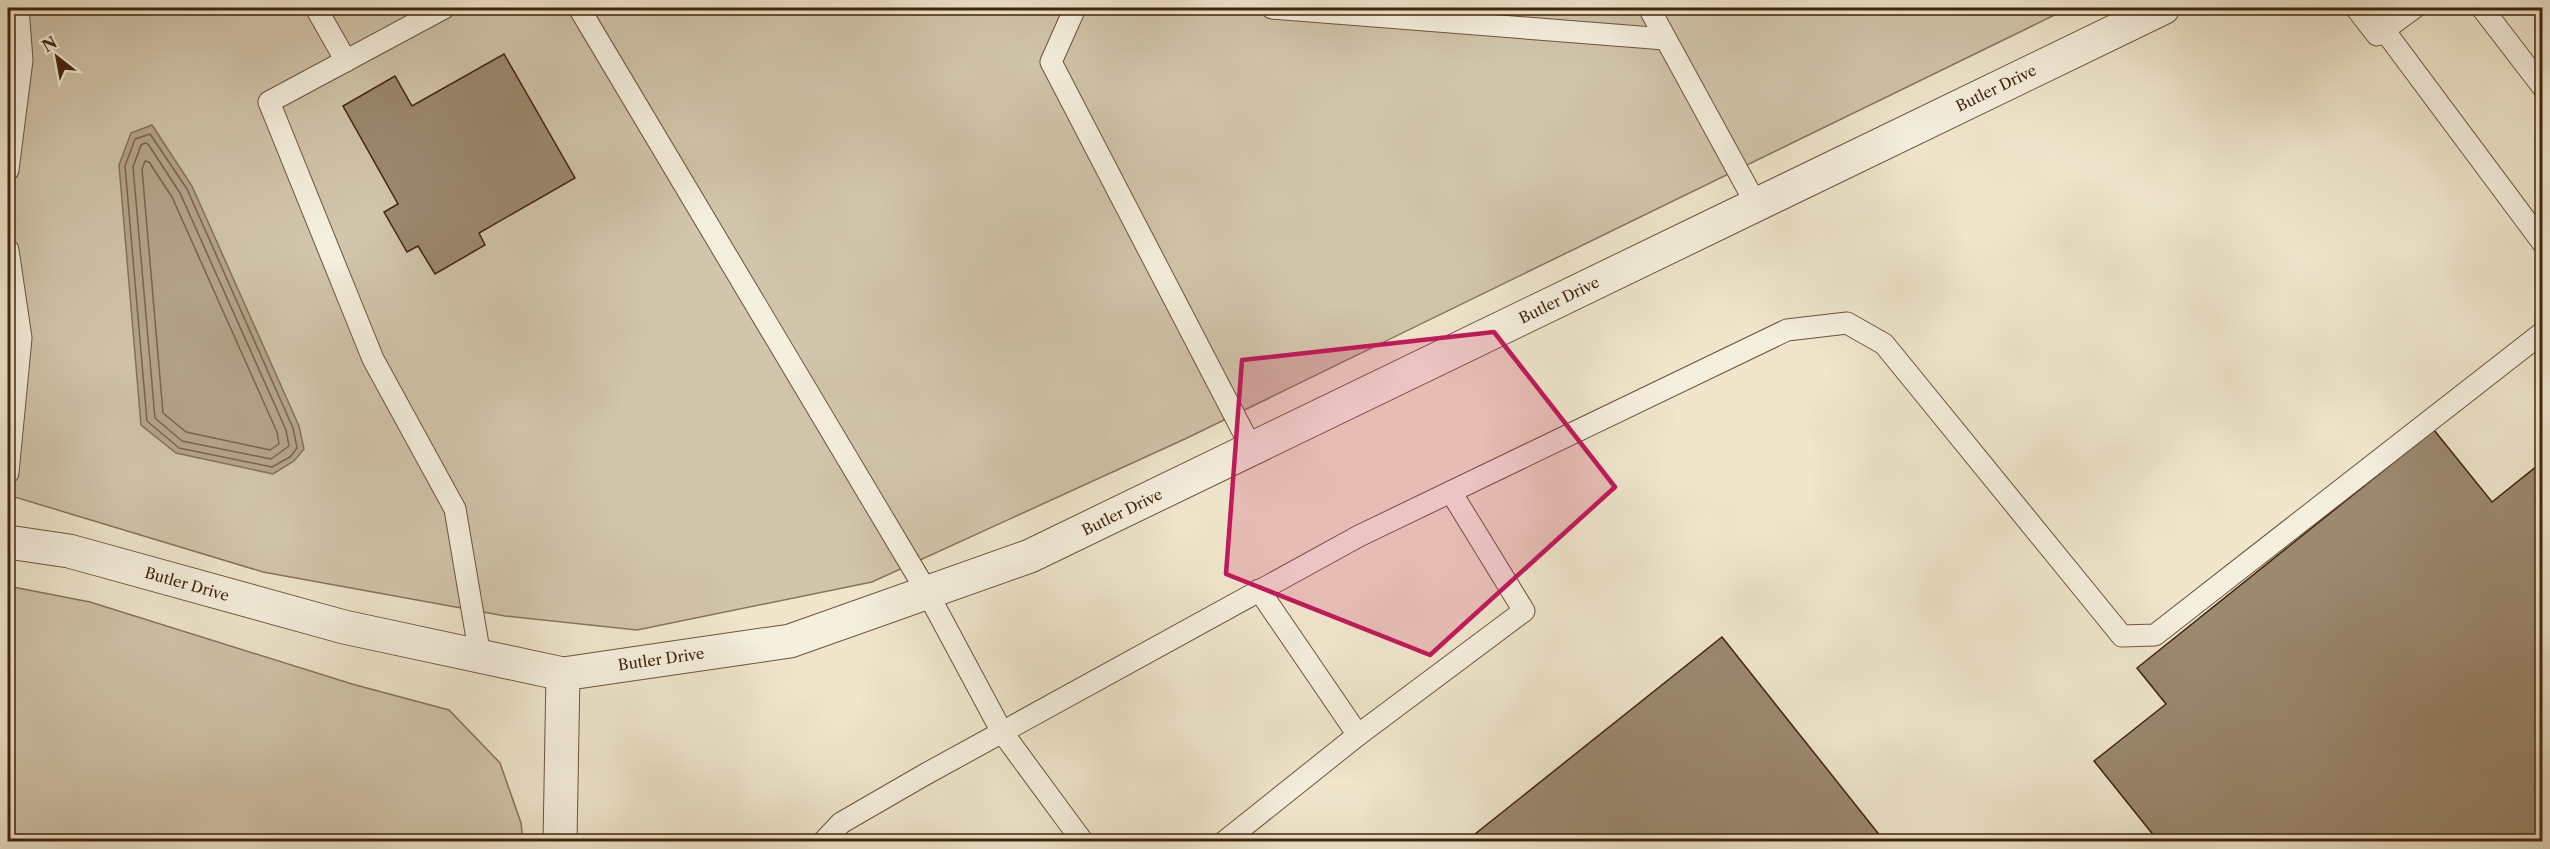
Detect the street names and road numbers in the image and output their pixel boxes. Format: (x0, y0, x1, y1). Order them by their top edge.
street label: Butler Drive (1953, 60, 2039, 116)
street label: Butler Drive (1516, 272, 1602, 328)
street label: Butler Drive (1079, 484, 1165, 540)
street label: Butler Drive (143, 563, 231, 605)
street label: Butler Drive (617, 644, 705, 674)

